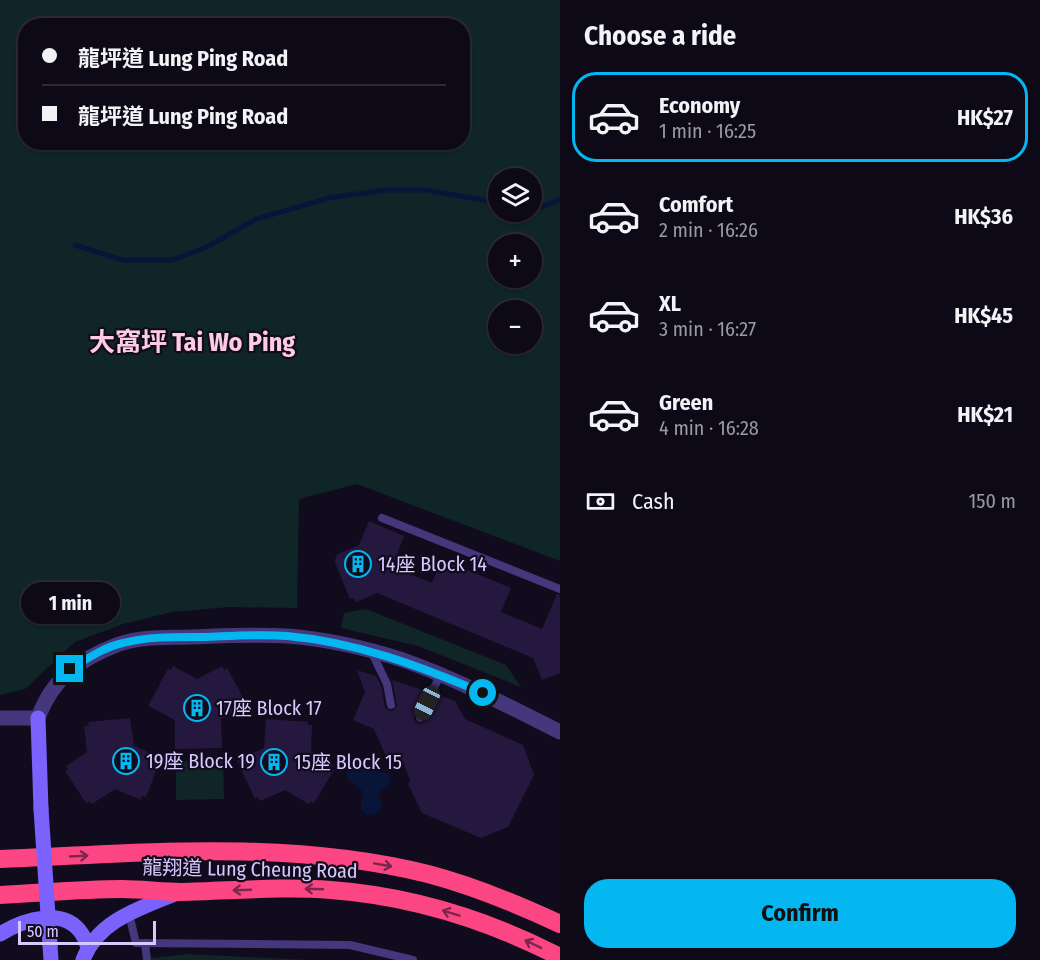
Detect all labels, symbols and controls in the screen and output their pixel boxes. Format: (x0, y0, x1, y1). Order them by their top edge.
text: Choose a ride (584, 20, 736, 52)
text: 龍坪道 Lung Ping Road (78, 45, 288, 72)
icon: car (587, 90, 641, 144)
text: Economy (659, 92, 740, 119)
text: 龍坪道 Lung Ping Road (78, 103, 288, 130)
text: HK$27 (957, 104, 1013, 131)
text: 1 min · 16:25 (659, 119, 756, 143)
map controls (488, 168, 542, 354)
button: layers (488, 168, 542, 222)
icon: car (587, 189, 641, 243)
text: Comfort (659, 191, 733, 218)
text: HK$36 (954, 203, 1013, 230)
text: 2 min · 16:26 (659, 218, 758, 242)
button: + (488, 234, 542, 288)
icon: car (587, 288, 641, 342)
text: XL (659, 290, 681, 317)
button: − (488, 300, 542, 354)
text: HK$45 (954, 302, 1013, 329)
text: 3 min · 16:27 (659, 317, 756, 341)
district label: 大窩坪 Tai Wo Ping (89, 327, 295, 358)
icon: car (587, 387, 641, 441)
text: Green (659, 389, 713, 416)
text: HK$21 (957, 401, 1013, 428)
text: 4 min · 16:28 (659, 416, 759, 440)
icon: cash (584, 485, 617, 518)
text: Cash (632, 488, 675, 515)
text: 150 m (969, 489, 1016, 513)
building icon: 14座 Block 14 (343, 549, 373, 579)
place label: 14座 Block 14 (378, 552, 487, 576)
callout: 1 min (20, 582, 119, 624)
text: 1 min (49, 591, 92, 615)
route end (56, 655, 83, 682)
route start (469, 679, 496, 706)
car (411, 683, 443, 723)
building icon: 17座 Block 17 (182, 693, 212, 723)
place label: 17座 Block 17 (216, 696, 322, 720)
building icon: 19座 Block 19 (111, 746, 141, 776)
building icon: 15座 Block 15 (259, 747, 289, 777)
place label: 19座 Block 19 (146, 749, 255, 773)
place label: 15座 Block 15 (294, 750, 402, 774)
one-way arrow (69, 850, 89, 861)
street label: 龍翔道 Lung Cheung Road (142, 855, 358, 883)
one-way arrow (373, 860, 392, 871)
button: Confirm (584, 879, 1016, 948)
one-way arrow (233, 884, 253, 895)
one-way arrow (304, 884, 324, 895)
one-way arrow (442, 907, 461, 918)
scale bar (18, 918, 156, 946)
text: 50 m (27, 922, 59, 941)
one-way arrow (525, 938, 543, 950)

